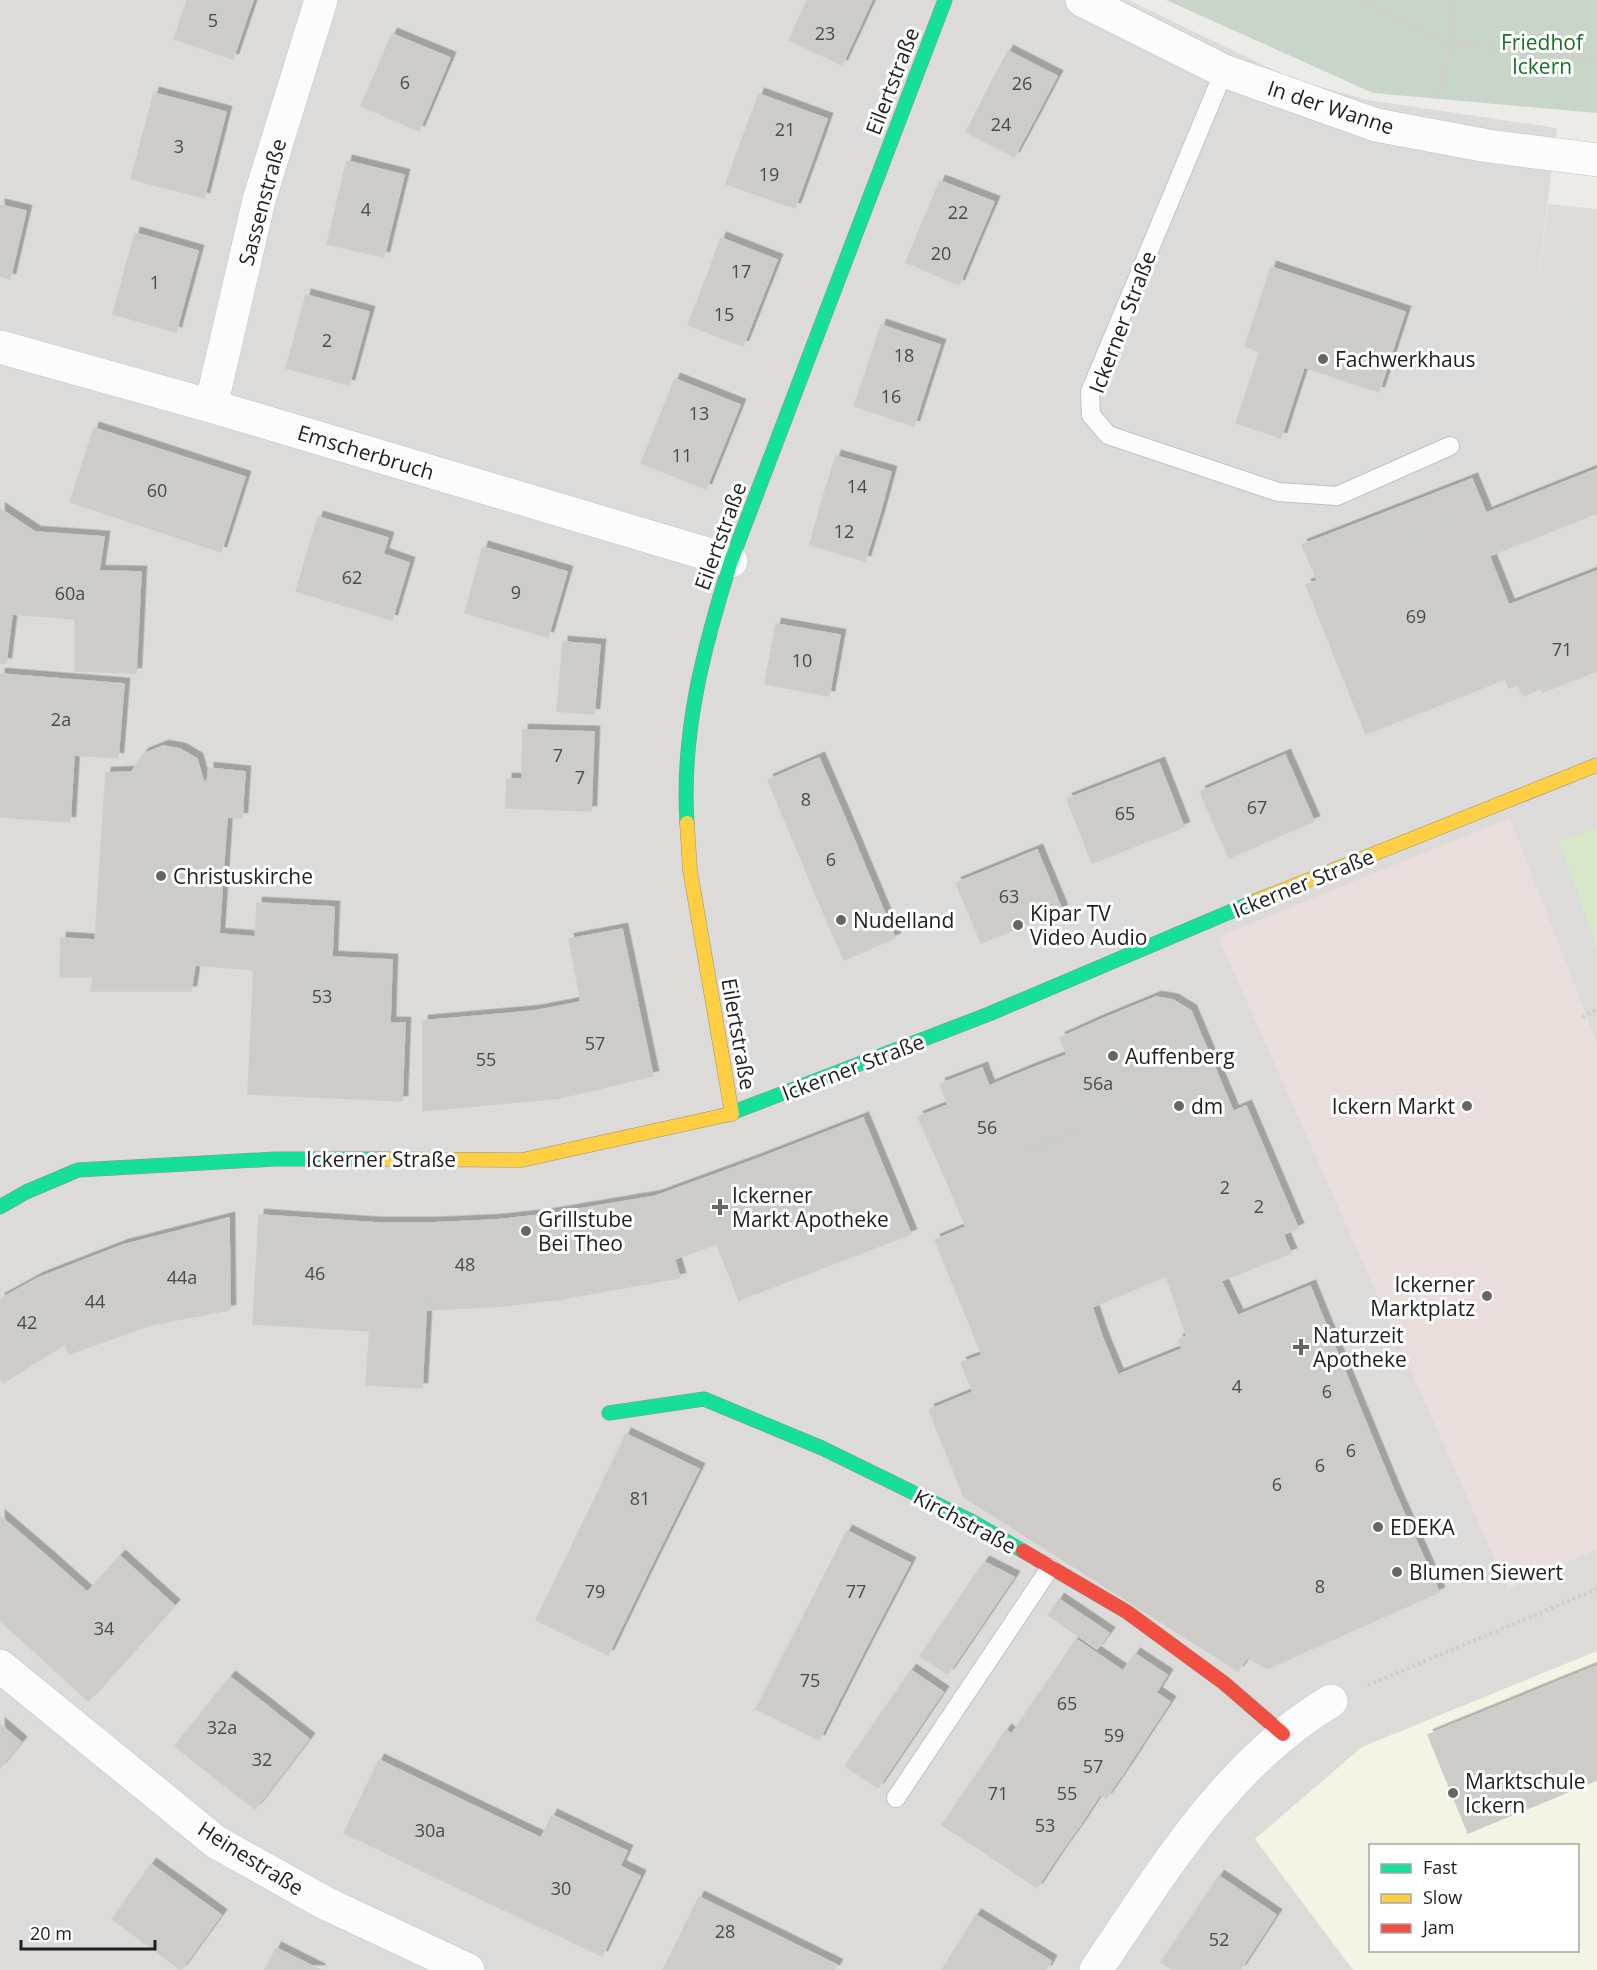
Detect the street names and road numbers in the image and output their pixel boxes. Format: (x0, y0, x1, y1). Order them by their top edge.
street label: Eilertstraße (859, 23, 925, 139)
street label: In der Wanne (1264, 73, 1398, 141)
street label: Sassenstraße (232, 135, 292, 269)
street label: Ickerner Straße (1082, 247, 1162, 397)
street label: Emscherbruch (294, 418, 438, 486)
street label: Eilertstraße (688, 478, 752, 594)
street label: Ickerner Straße (1228, 842, 1378, 924)
street label: Eilertstraße (715, 976, 763, 1092)
street label: Ickerner Straße (778, 1027, 928, 1107)
street label: Ickerner Straße (306, 1145, 456, 1173)
street label: Kirchstraße (909, 1482, 1021, 1560)
street label: Heinestraße (193, 1814, 309, 1902)

